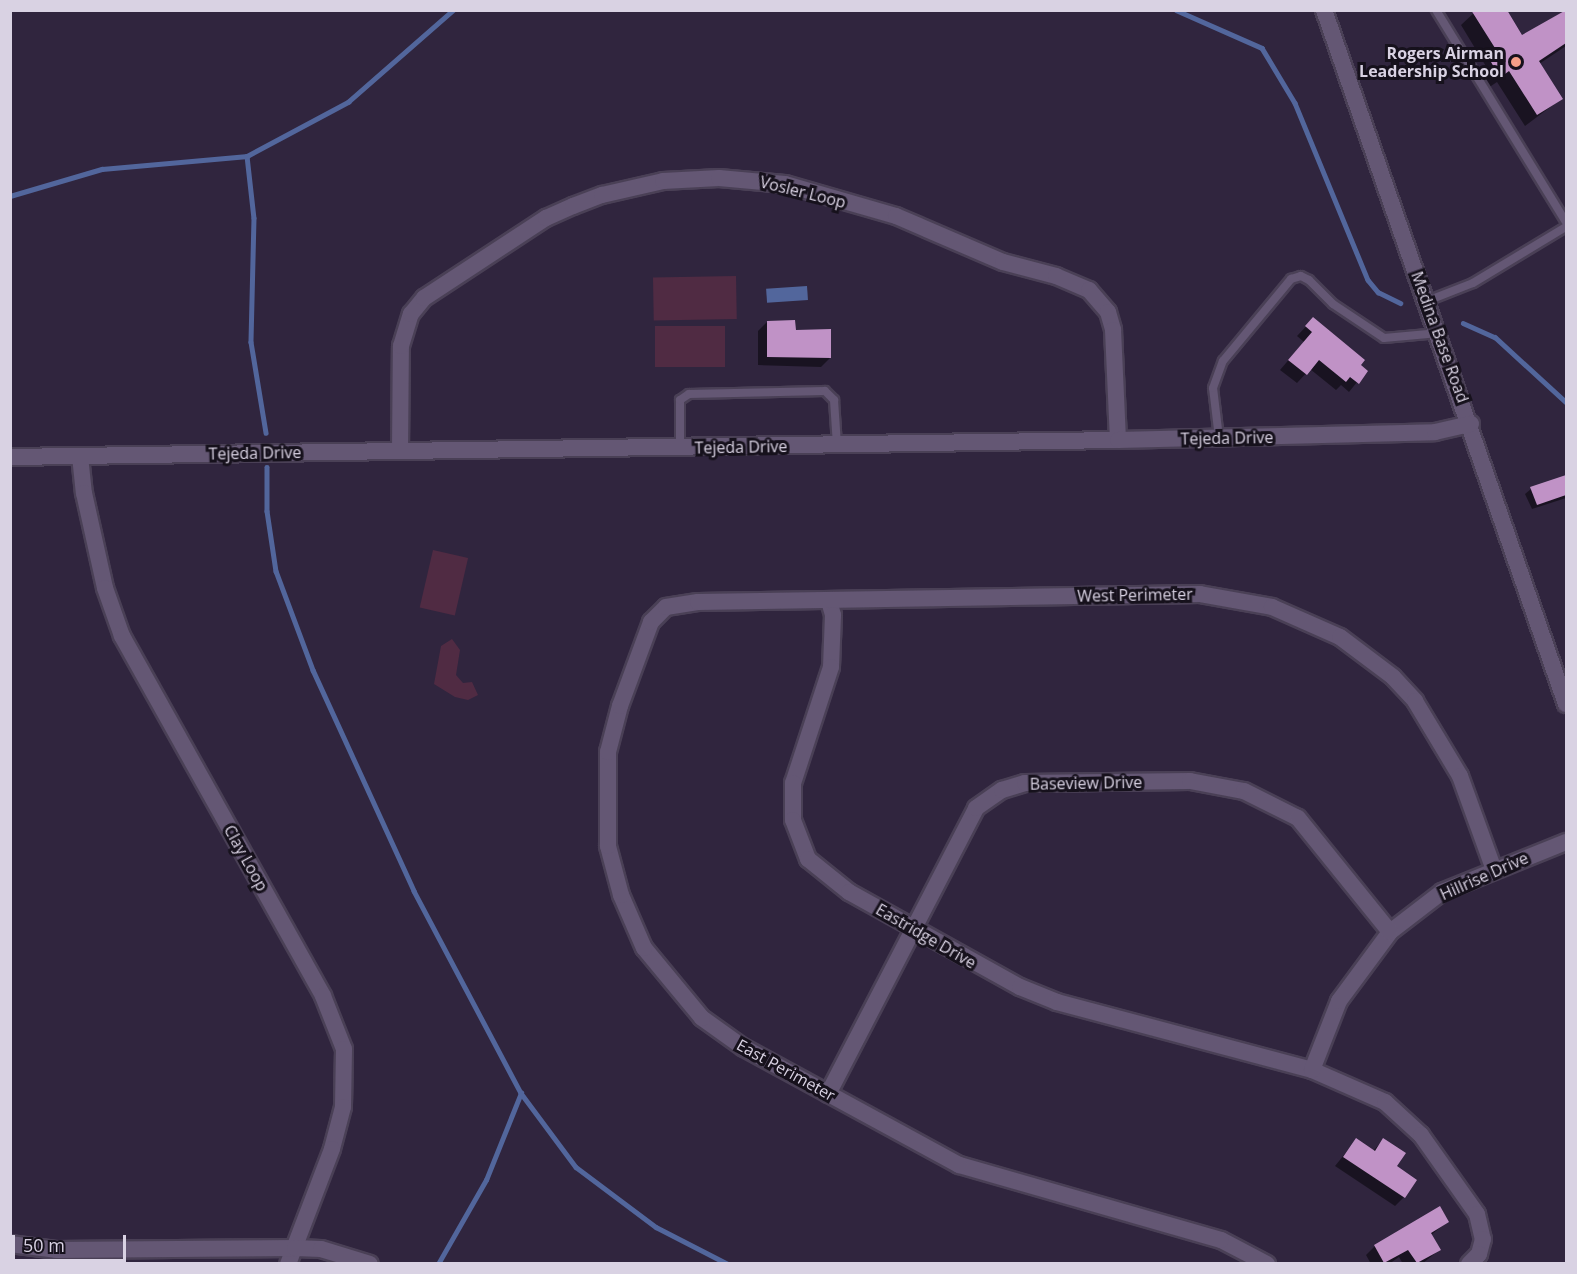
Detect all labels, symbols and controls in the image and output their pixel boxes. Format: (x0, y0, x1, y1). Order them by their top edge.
place label: Rogers Airman Leadership School (1359, 43, 1504, 81)
marker: Rogers Airman Leadership School (1509, 55, 1523, 69)
street label: Vosler Loop (758, 172, 848, 212)
street label: Medina Base Road (1407, 269, 1473, 405)
street label: Tejeda Drive (1180, 428, 1274, 448)
street label: Tejeda Drive (694, 437, 788, 457)
street label: Tejeda Drive (208, 443, 302, 463)
street label: West Perimeter (1077, 584, 1193, 606)
street label: Baseview Drive (1030, 772, 1142, 794)
street label: Clay Loop (220, 822, 272, 894)
street label: Hillrise Drive (1437, 848, 1531, 904)
street label: Eastridge Drive (872, 900, 980, 972)
street label: East Perimeter (733, 1035, 839, 1105)
scale bar (15, 1223, 129, 1261)
text: 50 m (23, 1233, 65, 1257)

